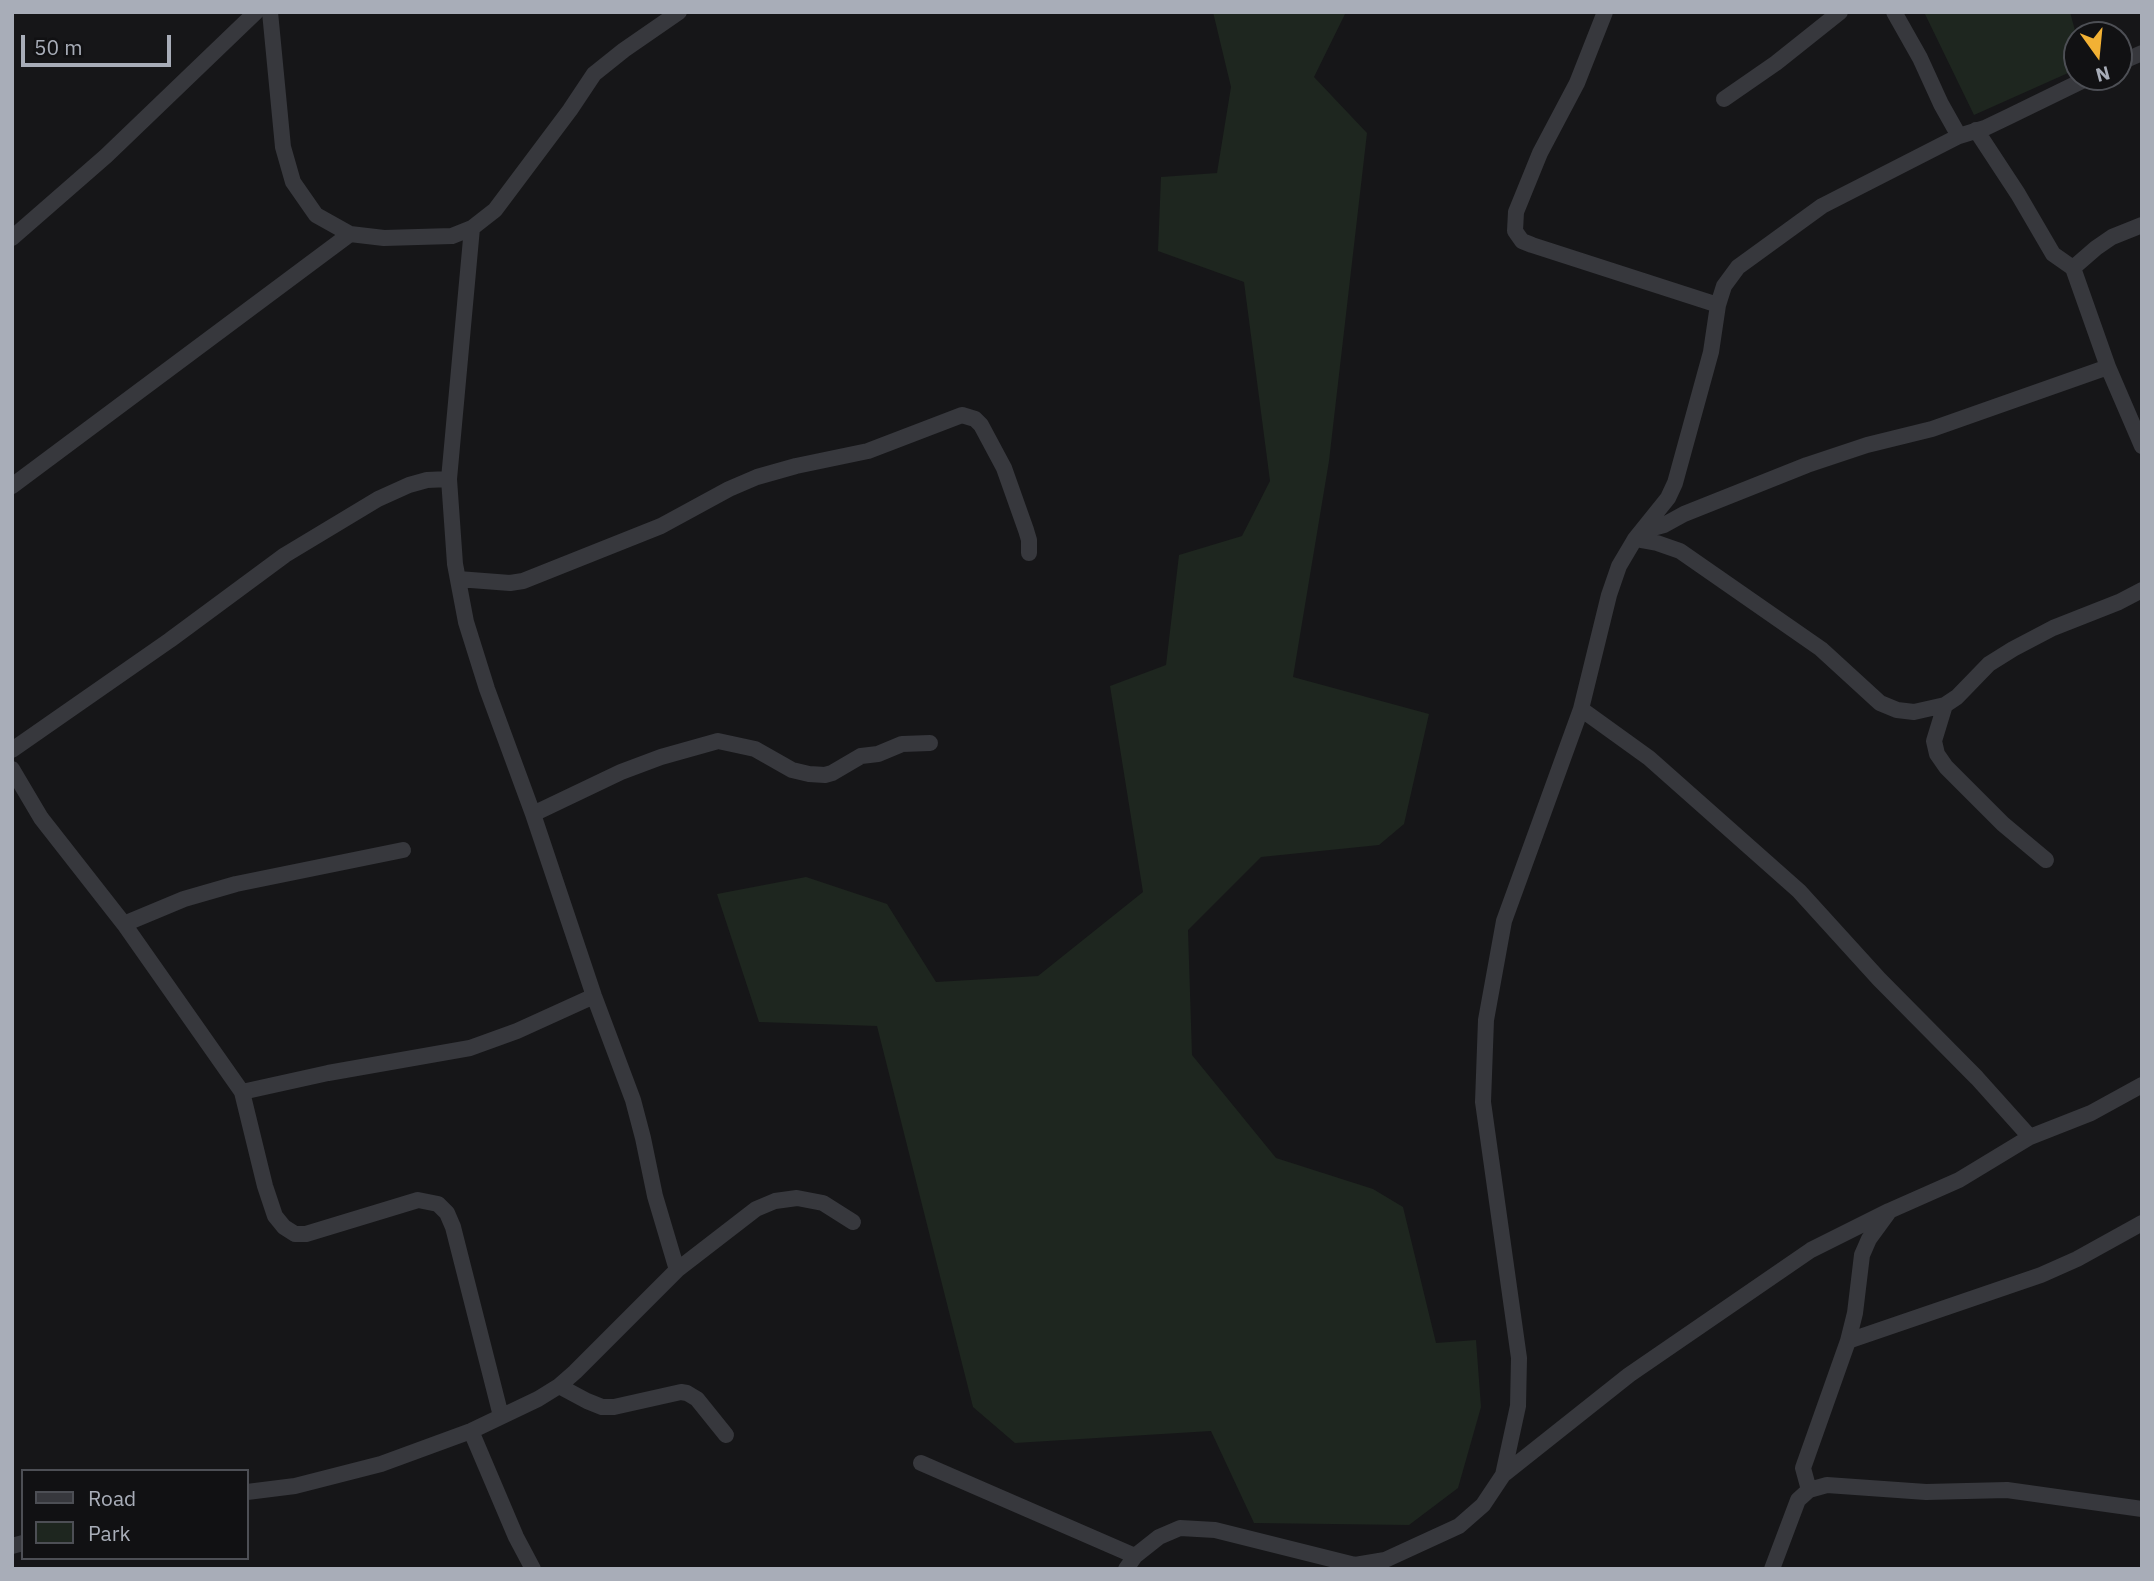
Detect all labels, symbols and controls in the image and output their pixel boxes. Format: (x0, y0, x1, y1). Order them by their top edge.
scale bar (24, 21, 175, 65)
north arrow (2063, 21, 2133, 91)
text: 50 m (34, 33, 83, 61)
text: N (2093, 61, 2113, 88)
legend (21, 1469, 248, 1560)
text: Road (88, 1484, 136, 1512)
text: Park (88, 1519, 131, 1547)

